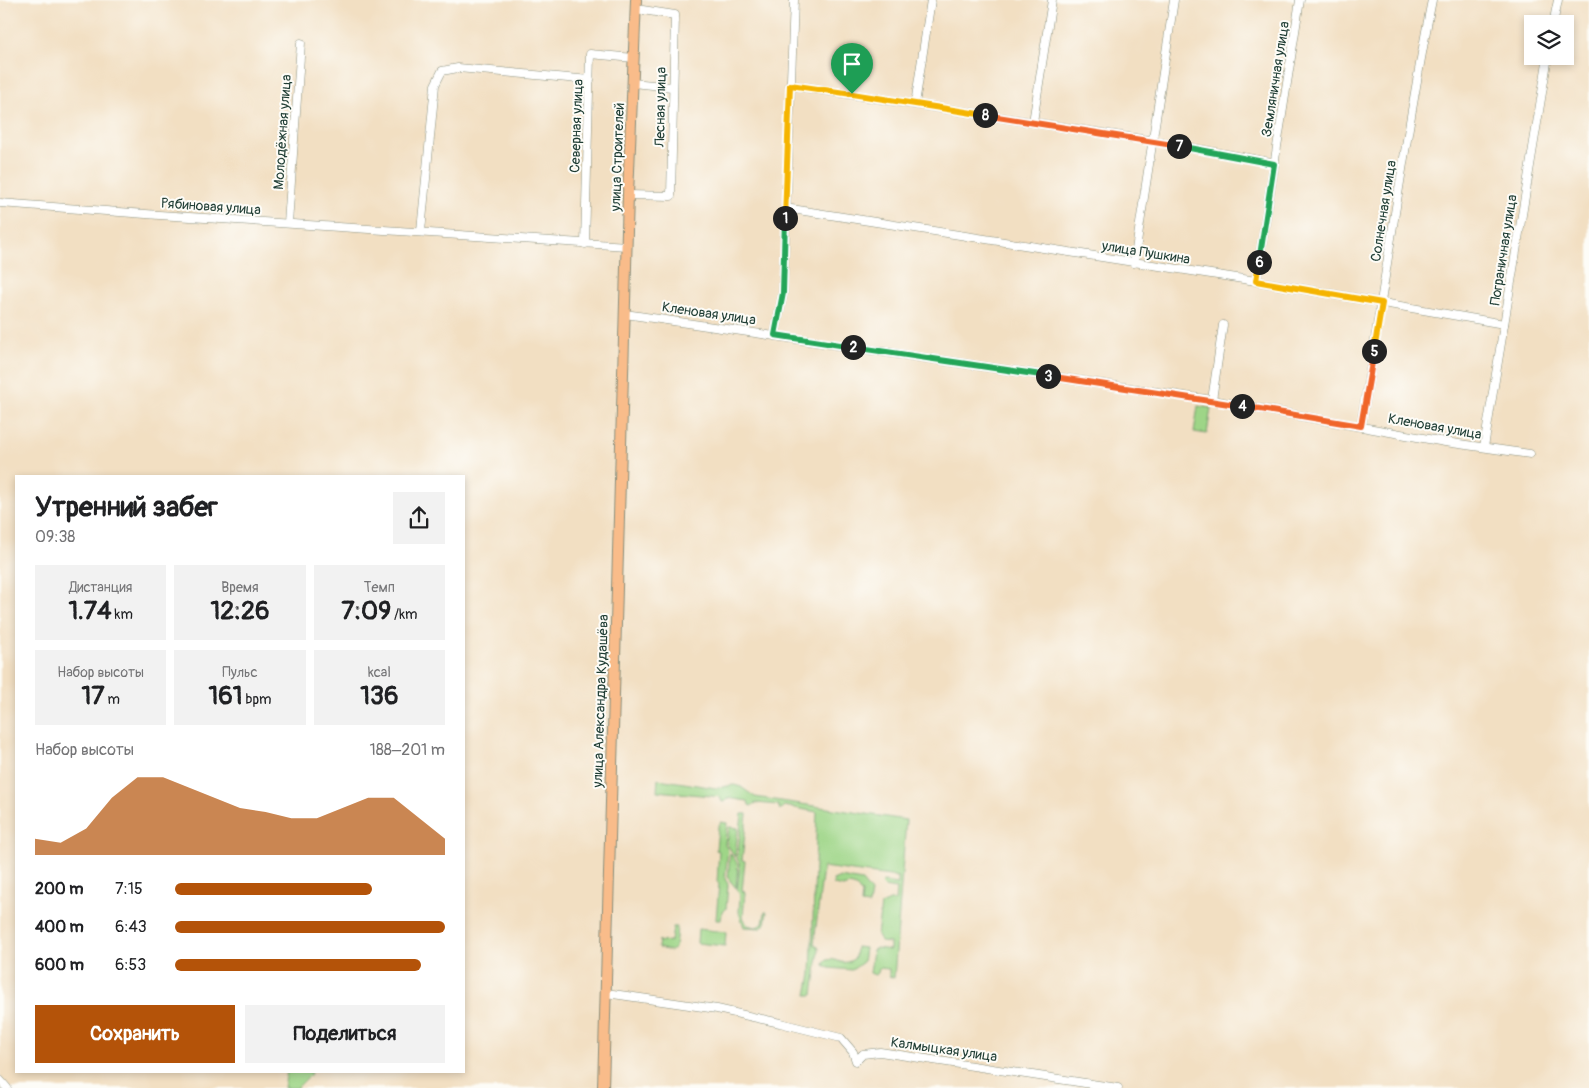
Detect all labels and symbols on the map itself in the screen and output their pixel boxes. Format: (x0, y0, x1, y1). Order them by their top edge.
street label: Земляничная улица (1258, 20, 1293, 138)
pin (831, 43, 873, 94)
street label: Лесная улица (651, 67, 670, 148)
street label: Молодёжная улица (270, 74, 295, 190)
street label: Северная улица (566, 79, 587, 173)
street label: улица Строителей (607, 102, 628, 213)
pin: 8 (972, 102, 998, 128)
pin: 7 (1166, 134, 1192, 158)
street label: Солнечная улица (1367, 159, 1400, 263)
street label: Пограничная улица (1486, 193, 1521, 307)
street label: Рябиновая улица (160, 195, 262, 218)
pin: 1 (772, 206, 798, 230)
street label: улица Пушкина (1100, 237, 1191, 268)
pin: 6 (1246, 250, 1272, 274)
street label: Кленовая улица (661, 298, 757, 329)
pin: 2 (840, 334, 866, 360)
pin: 5 (1362, 338, 1386, 364)
pin: 3 (1036, 364, 1060, 388)
pin: 4 (1230, 394, 1254, 418)
street label: Кленовая улица (1387, 410, 1483, 443)
street label: улица Александра Кудашёва (589, 614, 612, 789)
street label: Калмыцкая улица (890, 1034, 998, 1065)

